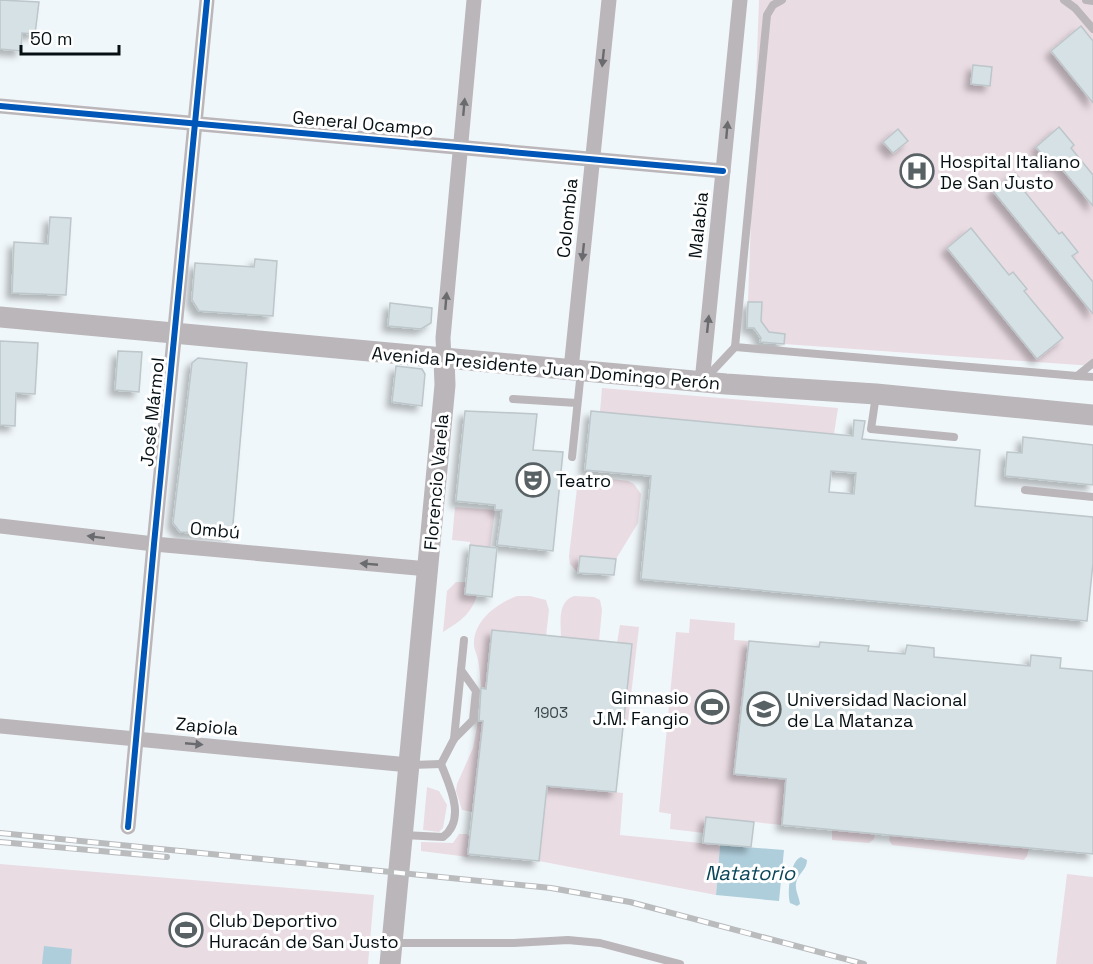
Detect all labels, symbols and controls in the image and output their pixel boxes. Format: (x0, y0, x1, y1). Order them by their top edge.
scale bar (21, 18, 118, 56)
text: 50 m (30, 27, 72, 50)
one-way arrow (598, 49, 608, 68)
one-way arrow (459, 97, 469, 116)
street label: General Ocampo (292, 105, 434, 141)
one-way arrow (722, 120, 732, 139)
place label: Hospital Italiano De San Justo (940, 150, 1080, 194)
hospital icon: Hospital Italiano De San Justo (899, 153, 935, 189)
street label: Colombia (551, 177, 583, 259)
street label: Malabia (683, 190, 713, 260)
one-way arrow (578, 243, 588, 262)
one-way arrow (441, 291, 451, 310)
one-way arrow (703, 314, 713, 333)
street label: Avenida Presidente Juan Domingo Perón (371, 341, 721, 395)
street label: José Mármol (135, 356, 169, 468)
street label: Florencio Varela (419, 413, 453, 551)
theatre icon: Teatro (515, 462, 551, 498)
place label: Teatro (556, 469, 611, 492)
street label: Ombú (189, 516, 241, 544)
one-way arrow (86, 533, 105, 542)
one-way arrow (360, 559, 379, 569)
place label: Gimnasio J.M. Fangio (593, 686, 689, 730)
place label: Universidad Nacional de La Matanza (787, 688, 967, 732)
sports icon: Gimnasio J.M. Fangio (694, 689, 730, 725)
school or university icon: Universidad Nacional de La Matanza (746, 691, 782, 727)
house number: 1903 (534, 703, 568, 722)
street label: Zapiola (175, 712, 239, 740)
one-way arrow (185, 739, 204, 749)
water label: Natatorio (705, 860, 796, 886)
place label: Club Deportivo Huracán de San Justo (209, 909, 399, 953)
sports icon: Club Deportivo Huracán de San Justo (168, 912, 204, 948)

